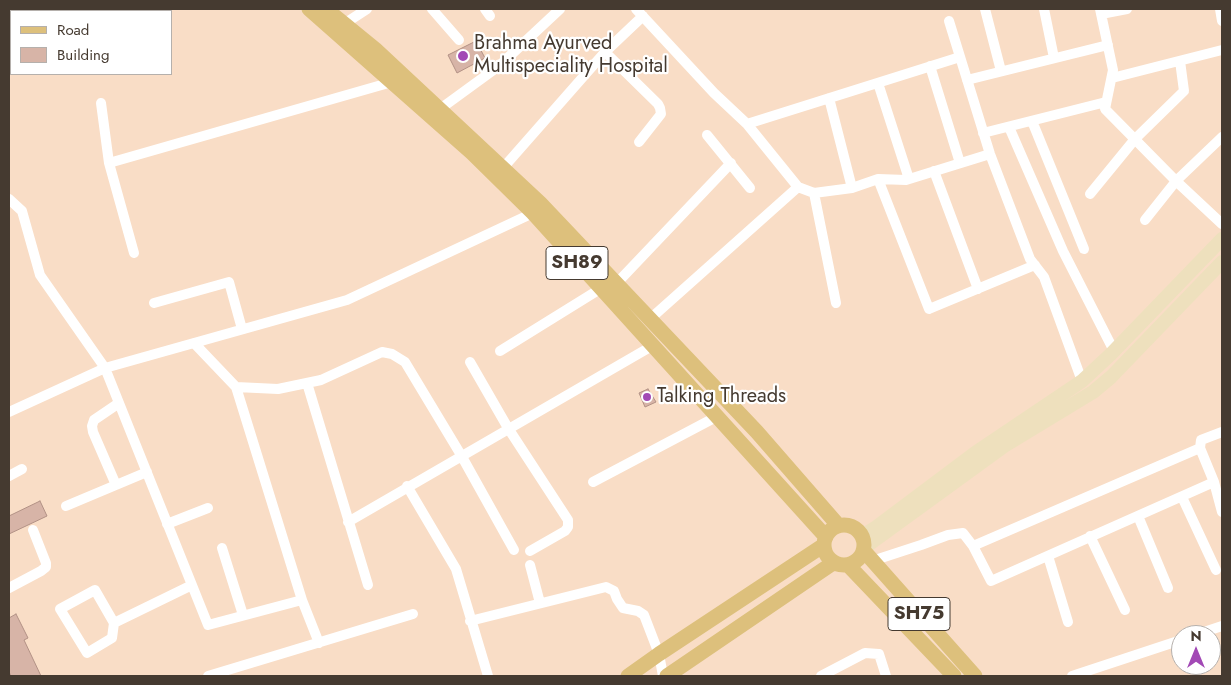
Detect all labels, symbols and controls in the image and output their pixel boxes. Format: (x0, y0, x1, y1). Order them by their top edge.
legend (10, 10, 172, 75)
text: Road (57, 19, 89, 41)
place label: Brahma Ayurved Multispeciality Hospital (474, 32, 668, 79)
text: Building (57, 44, 109, 66)
marker: Brahma Ayurved Multispeciality Hospital (456, 49, 470, 63)
road number: SH89 (546, 247, 608, 280)
place label: Talking Threads (657, 385, 786, 409)
marker: Talking Threads (641, 391, 653, 403)
road number: SH75 (888, 598, 950, 630)
north arrow (1171, 625, 1221, 675)
text: N (1190, 626, 1202, 646)

